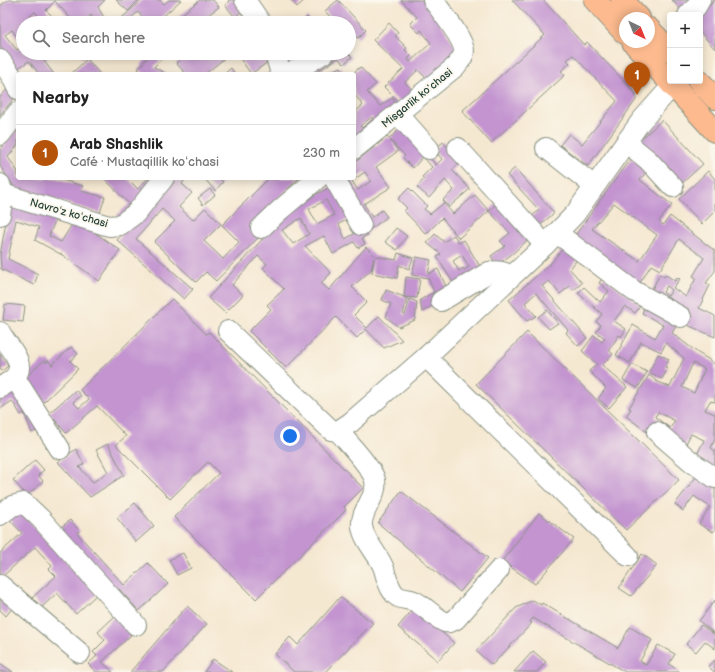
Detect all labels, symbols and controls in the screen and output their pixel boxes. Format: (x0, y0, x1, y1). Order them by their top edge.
north arrow (619, 12, 655, 48)
map controls (667, 12, 703, 84)
button: + (667, 12, 703, 48)
search box (16, 16, 356, 60)
icon: search (30, 27, 52, 49)
text: Search here (62, 29, 145, 48)
button: − (667, 48, 703, 84)
pin: 1 (624, 62, 650, 95)
street label: Misgarlik koʻchasi (379, 65, 455, 131)
text: Nearby (32, 88, 89, 108)
text: Arab Shashlik (70, 135, 163, 154)
text: 1 (42, 145, 48, 161)
text: 230 m (303, 145, 340, 161)
text: Café · Mustaqillik koʻchasi (70, 154, 219, 170)
street label: Navroʻz koʻchasi (29, 196, 109, 230)
your location (280, 426, 300, 446)

